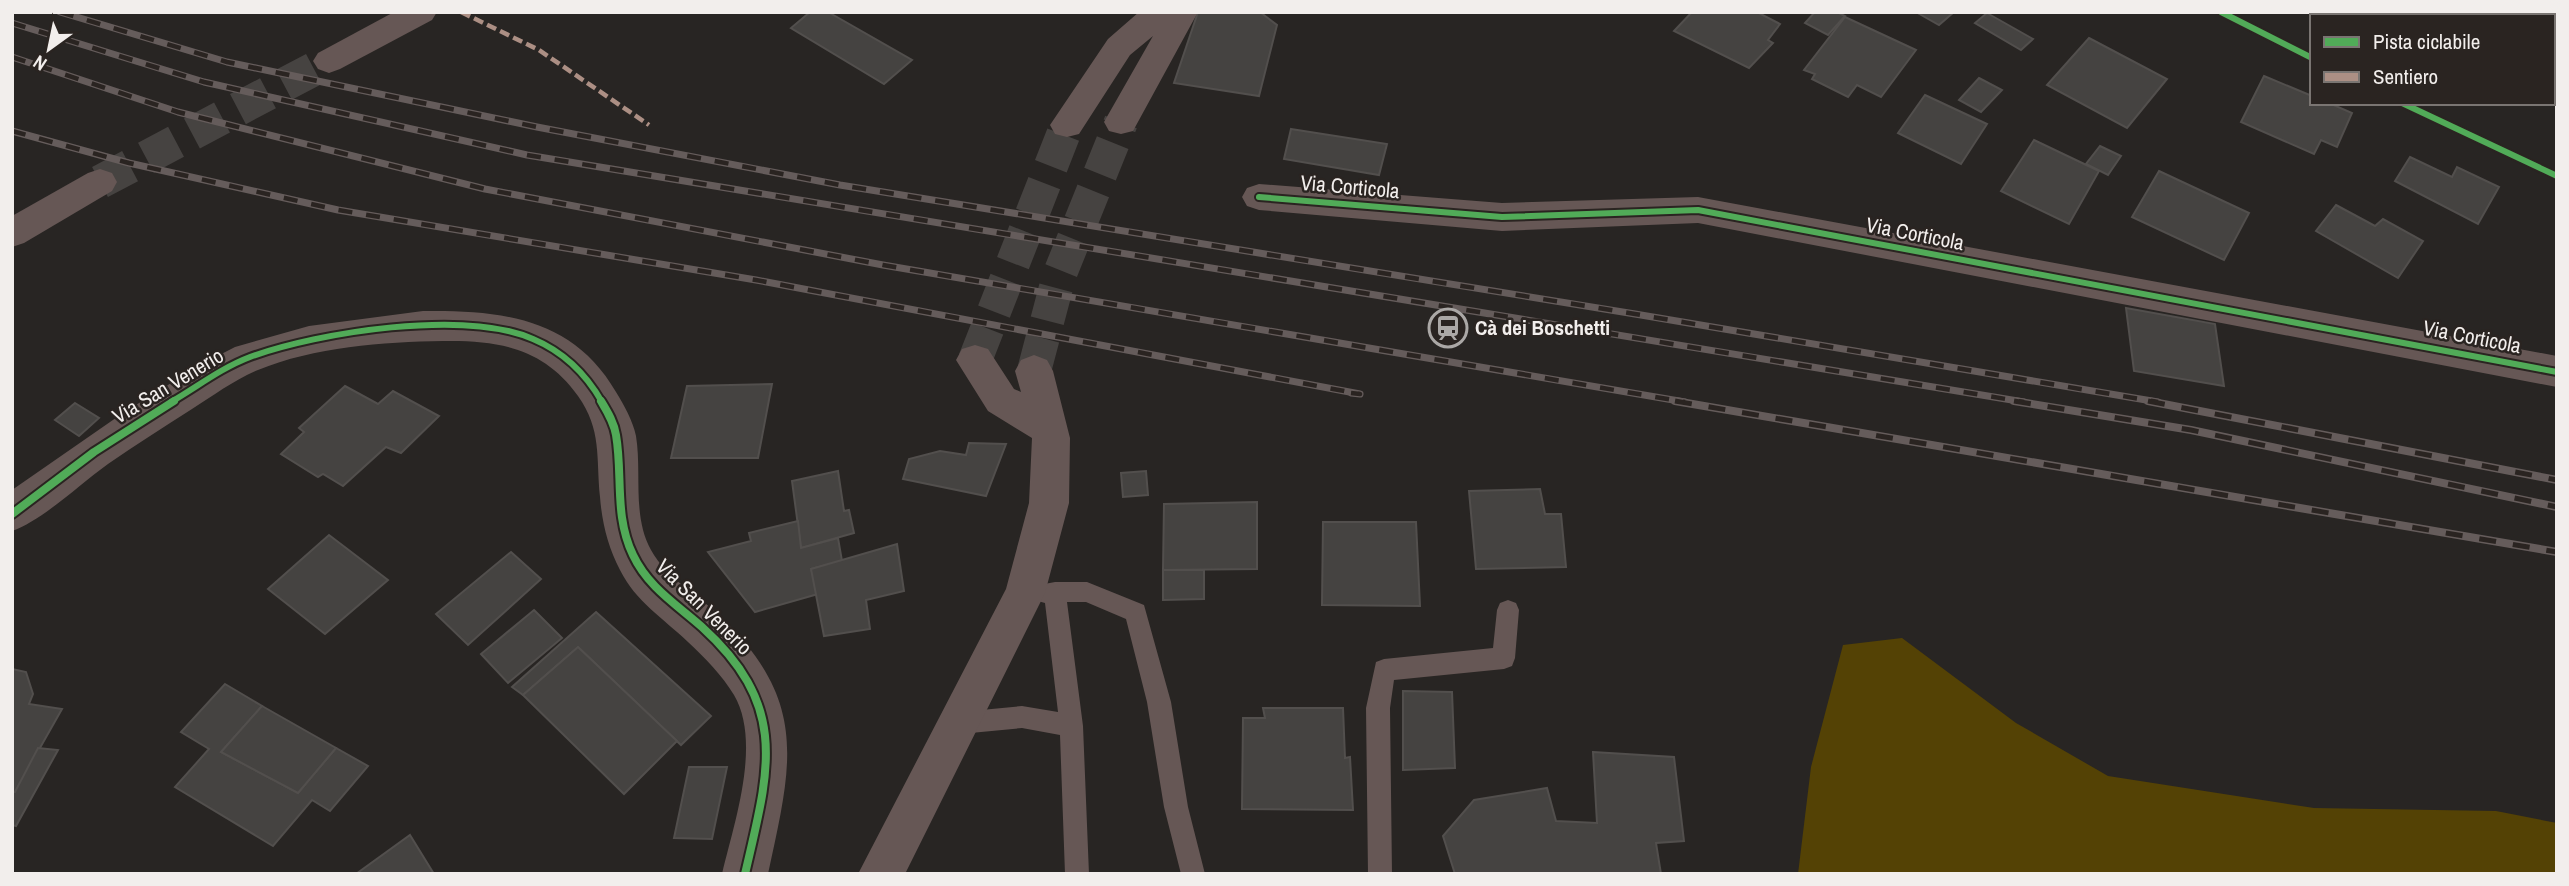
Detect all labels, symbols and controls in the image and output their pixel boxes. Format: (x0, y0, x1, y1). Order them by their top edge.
north arrow (14, 14, 84, 84)
legend (2310, 14, 2555, 105)
text: Pista ciclabile (2373, 27, 2480, 56)
text: N (28, 49, 52, 77)
text: Sentiero (2373, 62, 2438, 91)
street label: Via Corticola (1299, 168, 1401, 205)
street label: Via Corticola (1864, 210, 1967, 257)
station icon: Cà dei Boschetti (1427, 307, 1469, 349)
place label: Cà dei Boschetti (1475, 313, 1610, 342)
street label: Via Corticola (2421, 313, 2524, 360)
street label: Via San Venerio (107, 341, 229, 430)
street label: Via San Venerio (650, 552, 759, 661)

